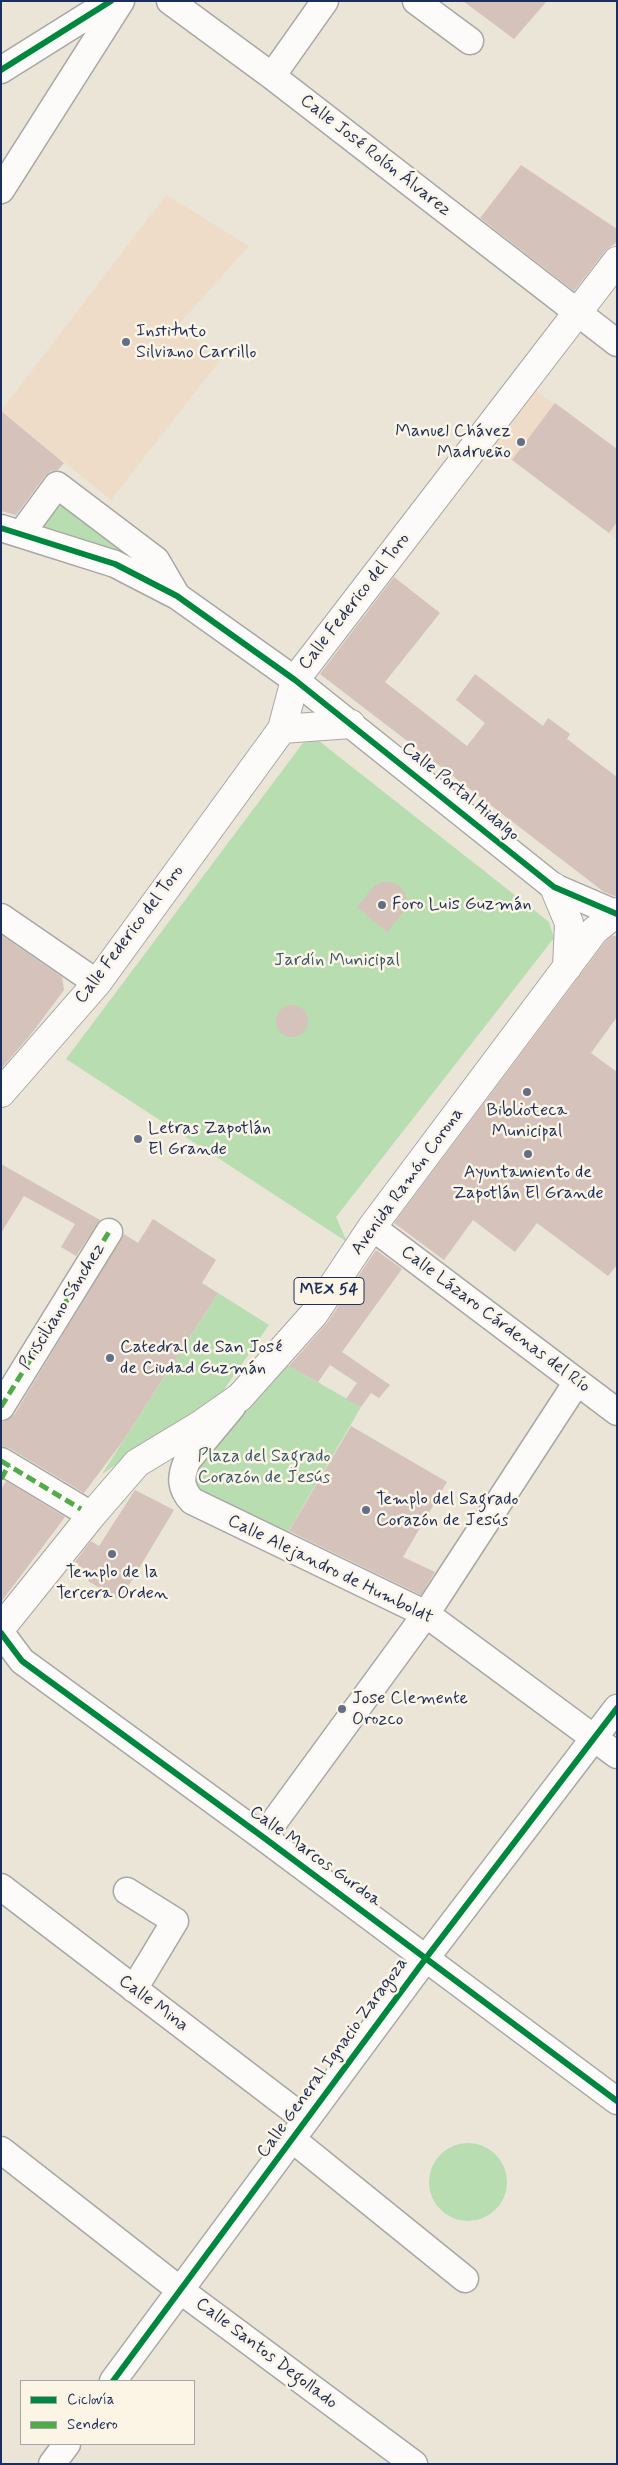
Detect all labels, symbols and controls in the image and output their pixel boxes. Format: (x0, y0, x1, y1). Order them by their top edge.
street label: Calle José Rolón Álvarez (295, 90, 455, 222)
place label: Instituto Silviano Carrillo (136, 321, 256, 364)
marker: Instituto Silviano Carrillo (120, 336, 132, 348)
place label: Manuel Chávez Madrueño (395, 421, 511, 464)
marker: Manuel Chávez Madrueño (515, 436, 527, 448)
street label: Calle Federico del Toro (295, 529, 415, 675)
street label: Calle Portal Hidalgo (397, 738, 523, 846)
street label: Calle Federico del Toro (71, 861, 189, 1009)
place label: Foro Luis Guzmán (392, 894, 532, 916)
marker: Foro Luis Guzmán (376, 899, 388, 911)
park label: Jardín Municipal (274, 950, 400, 972)
marker: Biblioteca Municipal (521, 1086, 533, 1098)
place label: Biblioteca Municipal (487, 1100, 567, 1142)
street label: Avenida Ramón Corona (347, 1104, 469, 1260)
place label: Letras Zapotlán El Grande (148, 1118, 271, 1160)
marker: Letras Zapotlán El Grande (132, 1133, 144, 1145)
marker: Ayuntamiento de Zapotlán El Grande (522, 1148, 534, 1160)
place label: Ayuntamiento de Zapotlán El Grande (452, 1162, 604, 1204)
street label: Prisciliano Sánchez (15, 1240, 111, 1374)
street label: Calle Lázaro Cárdenas del Río (396, 1242, 594, 1398)
road number: MEX 54 (294, 1278, 364, 1304)
place label: Catedral de San José de Ciudad Guzmán (120, 1337, 282, 1380)
marker: Catedral de San José de Ciudad Guzmán (104, 1352, 116, 1364)
park label: Plaza del Sagrado Corazón de Jesús (197, 1446, 331, 1488)
place label: Templo del Sagrado Corazón de Jesús (376, 1489, 519, 1532)
marker: Templo del Sagrado Corazón de Jesús (360, 1504, 372, 1516)
street label: Calle Alejandro de Humboldt (224, 1511, 436, 1629)
marker: Templo de la Tercera Orden (106, 1548, 118, 1560)
place label: Templo de la Tercera Orden (56, 1562, 168, 1605)
place label: Jose Clemente Orozco (352, 1688, 468, 1730)
marker: Jose Clemente Orozco (336, 1703, 348, 1715)
street label: Calle Marcos Gurdoa (245, 1802, 385, 1912)
street label: Calle General Ignacio Zaragoza (253, 1953, 413, 2163)
street label: Calle Mina (114, 1971, 192, 2037)
street label: Calle Santos Degollado (191, 2294, 341, 2414)
legend (20, 2380, 195, 2445)
text: Ciclovía (67, 2390, 115, 2410)
text: Sendero (67, 2415, 118, 2435)

